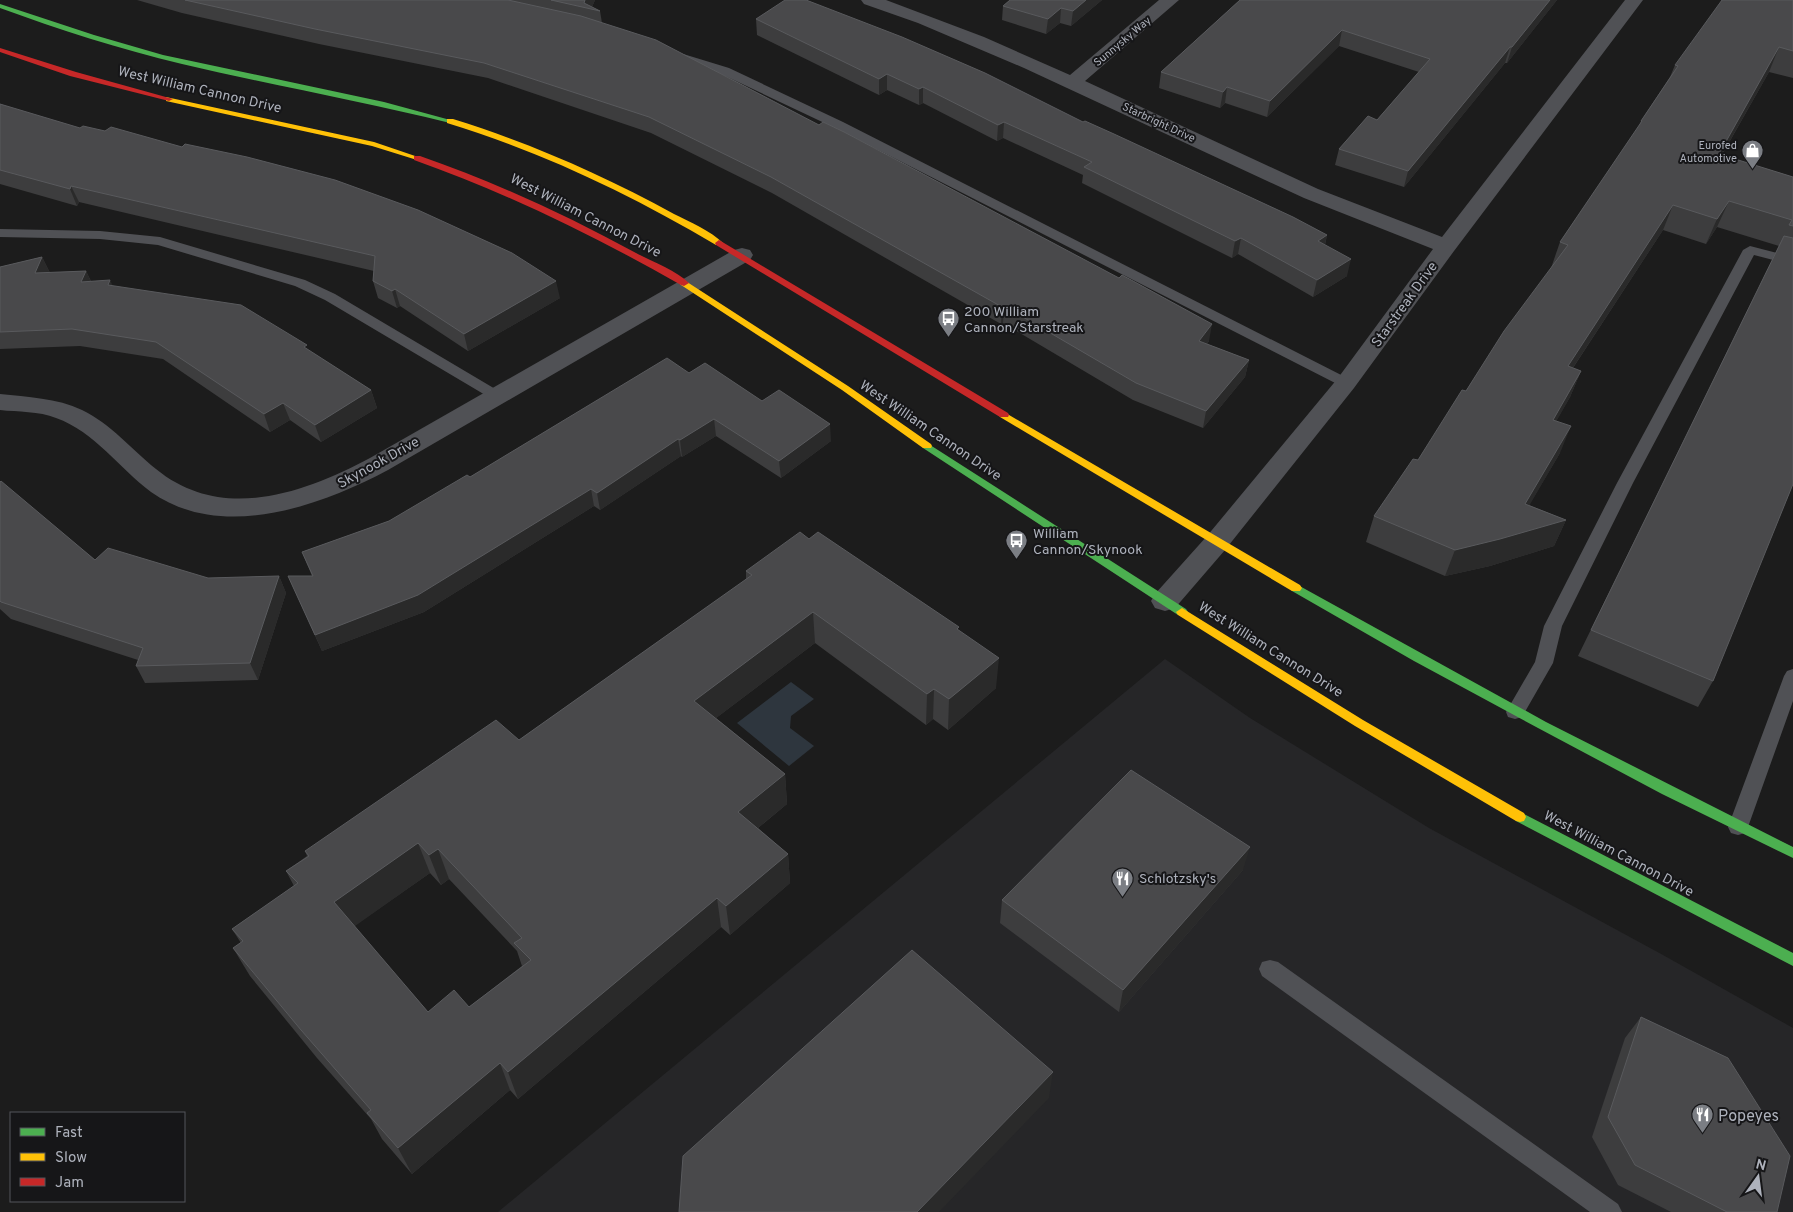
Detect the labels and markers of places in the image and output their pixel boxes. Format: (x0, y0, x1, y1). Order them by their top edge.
place label: Eurofed Automotive (1680, 139, 1737, 166)
shop icon: Eurofed Automotive (1741, 139, 1765, 170)
place label: 200 William Cannon/Starstreak (964, 304, 1084, 337)
bus stop icon: 200 William Cannon/Starstreak (936, 307, 960, 338)
place label: William Cannon/Skynook (1033, 526, 1143, 559)
bus stop icon: William Cannon/Skynook (1005, 529, 1029, 560)
restaurant icon: Schlotzsky's (1111, 866, 1135, 897)
place label: Schlotzsky's (1139, 871, 1216, 888)
restaurant icon: Popeyes (1690, 1103, 1714, 1134)
place label: Popeyes (1718, 1107, 1779, 1127)

